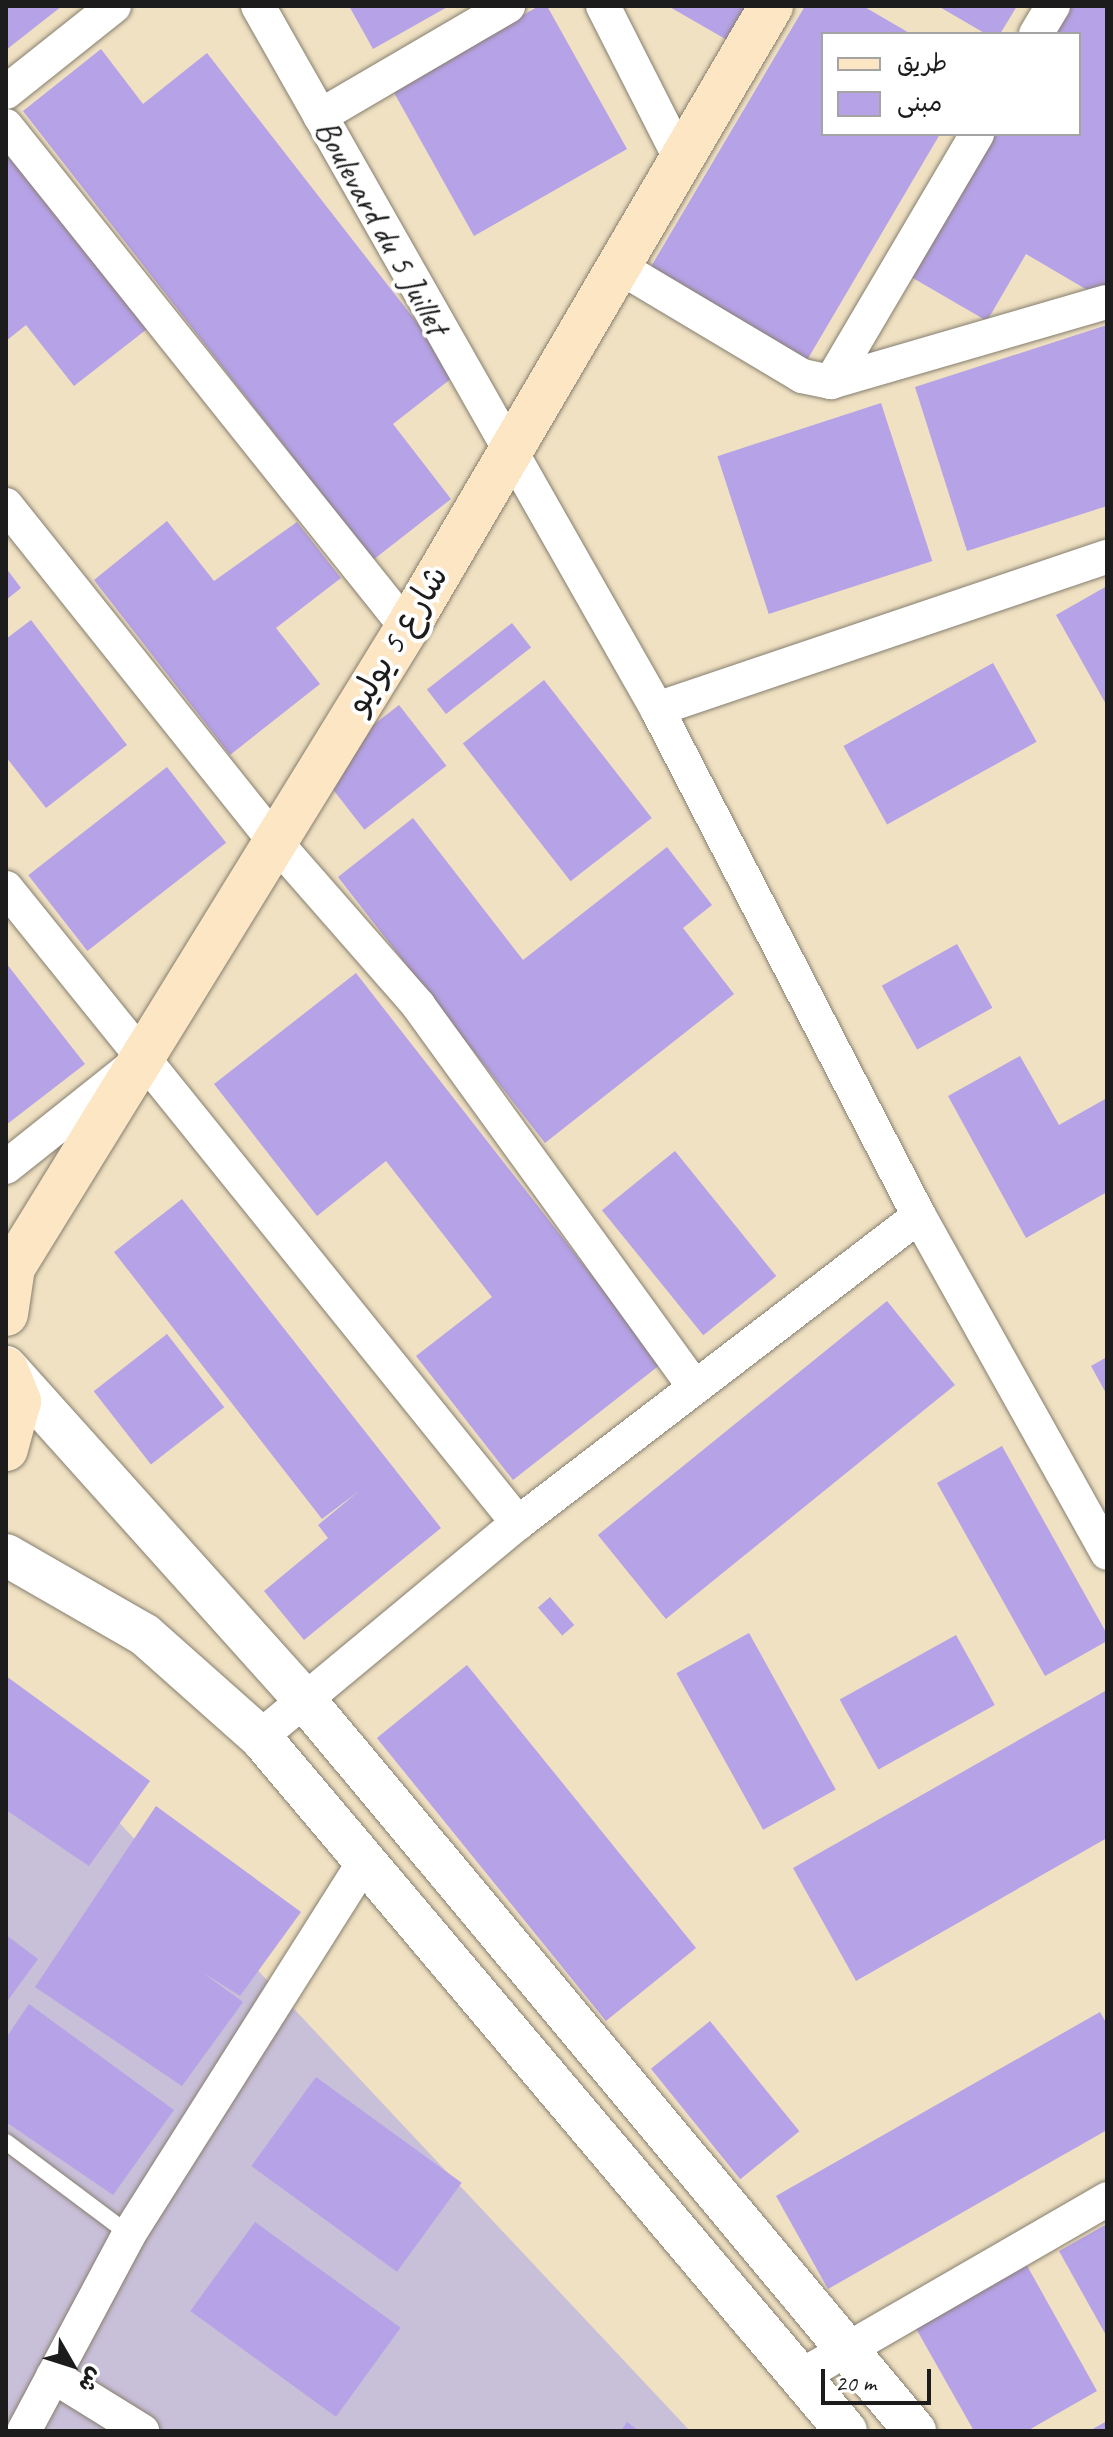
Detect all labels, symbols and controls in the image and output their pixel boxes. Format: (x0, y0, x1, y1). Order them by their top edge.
legend (821, 32, 1081, 136)
text: طريق (897, 48, 947, 78)
text: مبنى (897, 88, 942, 118)
street label: Boulevard du 5 Juillet (306, 113, 458, 341)
street label: شارع 5 يوليو (336, 557, 456, 721)
north arrow (32, 2325, 112, 2405)
scale bar (825, 2353, 935, 2403)
text: ش (72, 2362, 109, 2398)
text: 20 m (835, 2368, 876, 2398)

